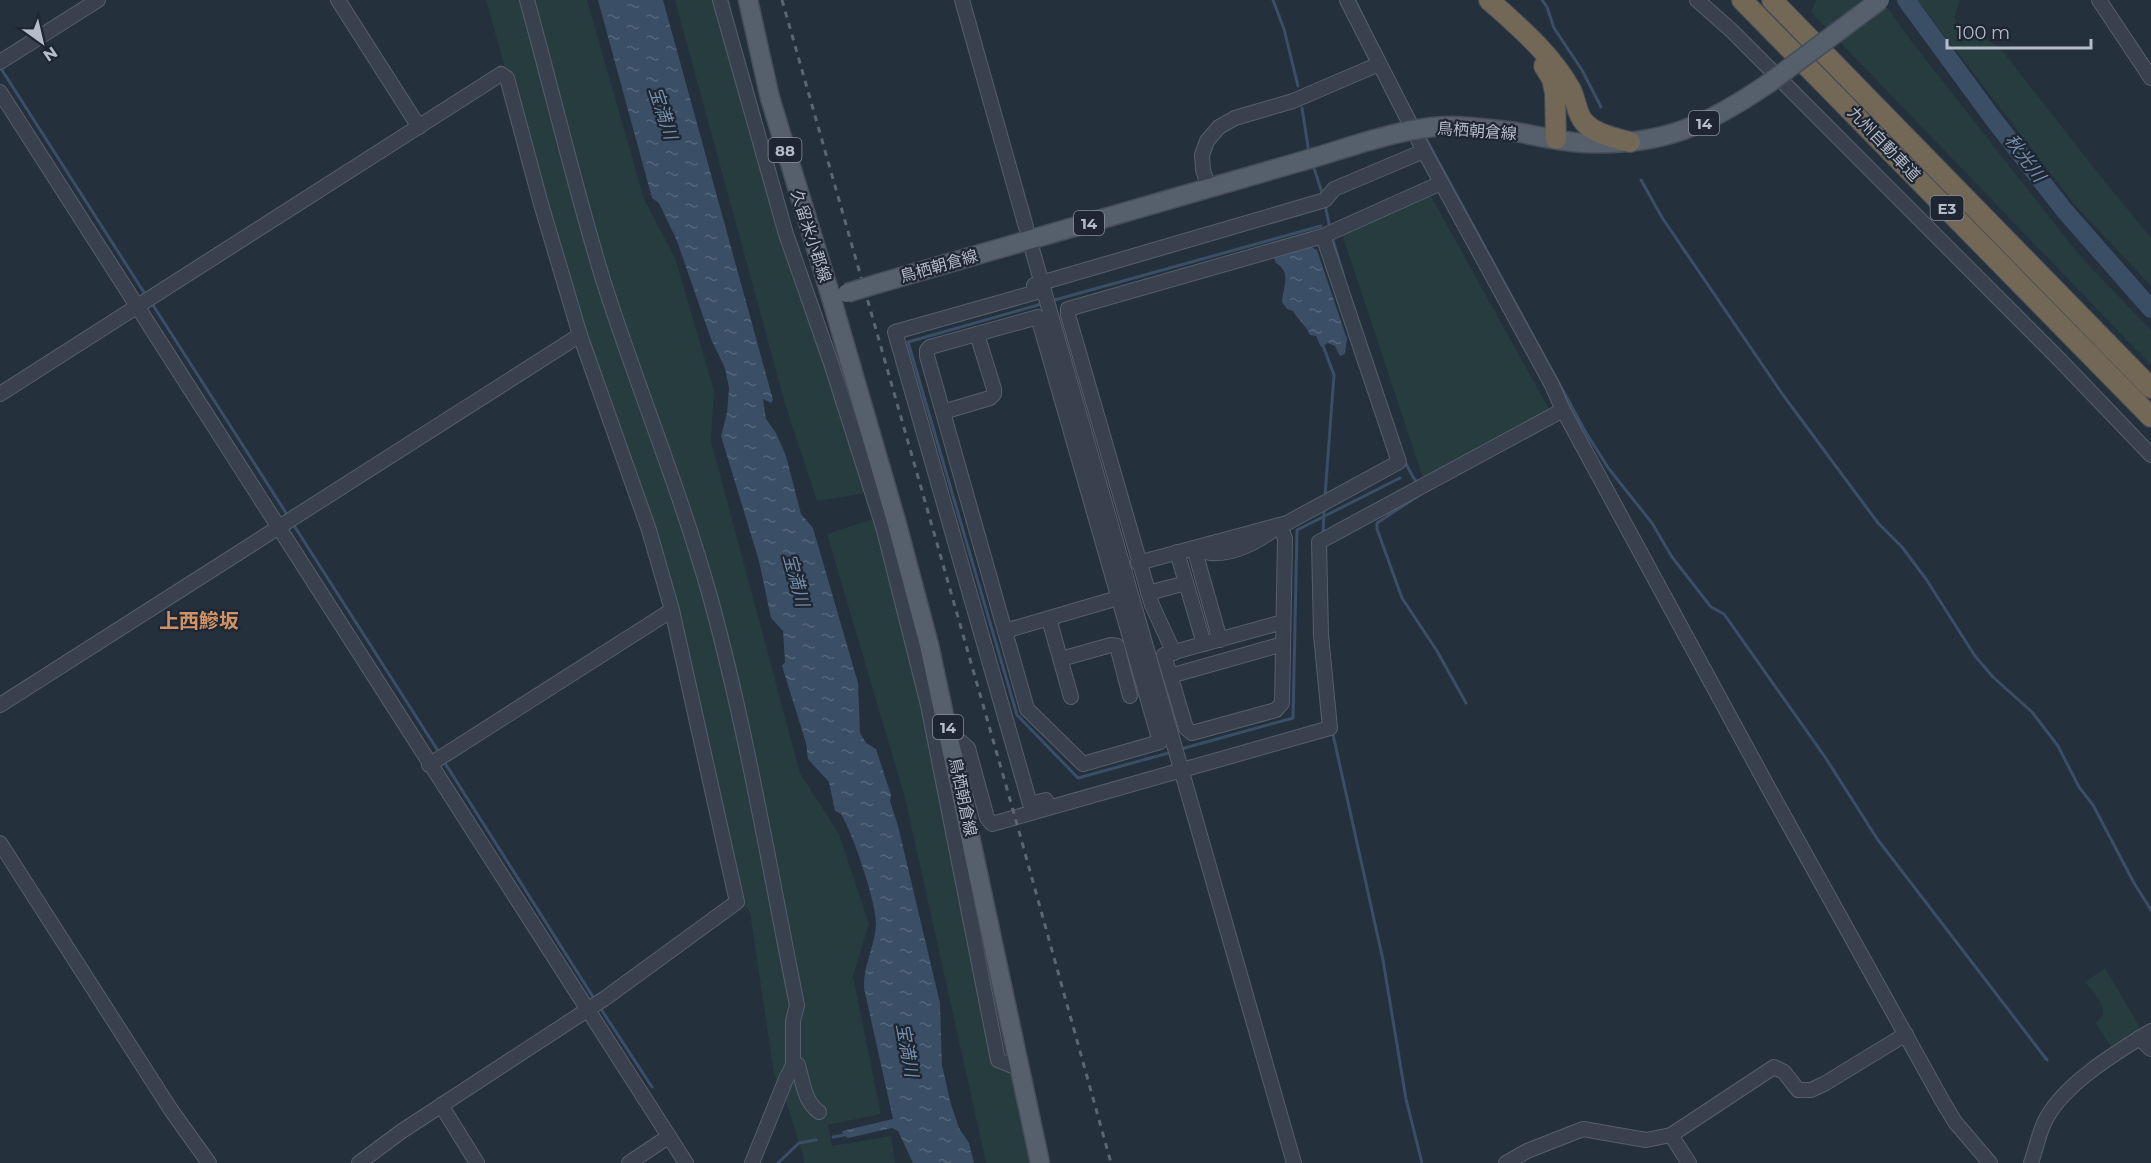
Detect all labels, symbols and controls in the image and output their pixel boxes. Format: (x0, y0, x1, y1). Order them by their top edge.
north arrow (12, 12, 72, 72)
scale bar (1947, 12, 2091, 50)
text: 100 m (1956, 22, 2010, 44)
text: N (39, 43, 61, 66)
water label: 宝満川 (644, 84, 682, 144)
street label: 九州自動車道 (1844, 103, 1924, 185)
road number: 14 (1689, 111, 1719, 135)
street label: 鳥栖朝倉線 (1436, 119, 1518, 143)
water label: 秋光川 (2000, 130, 2051, 188)
road number: 88 (768, 138, 802, 162)
street label: 久留米小郡線 (787, 187, 835, 285)
road number: E3 (1930, 196, 1964, 220)
road number: 14 (1074, 211, 1104, 235)
street label: 鳥栖朝倉線 (898, 246, 980, 286)
water label: 宝満川 (778, 551, 814, 611)
district label: 上西鰺坂 (159, 609, 239, 633)
road number: 14 (933, 715, 963, 739)
street label: 鳥栖朝倉線 (945, 756, 981, 838)
water label: 宝満川 (891, 1022, 923, 1080)

